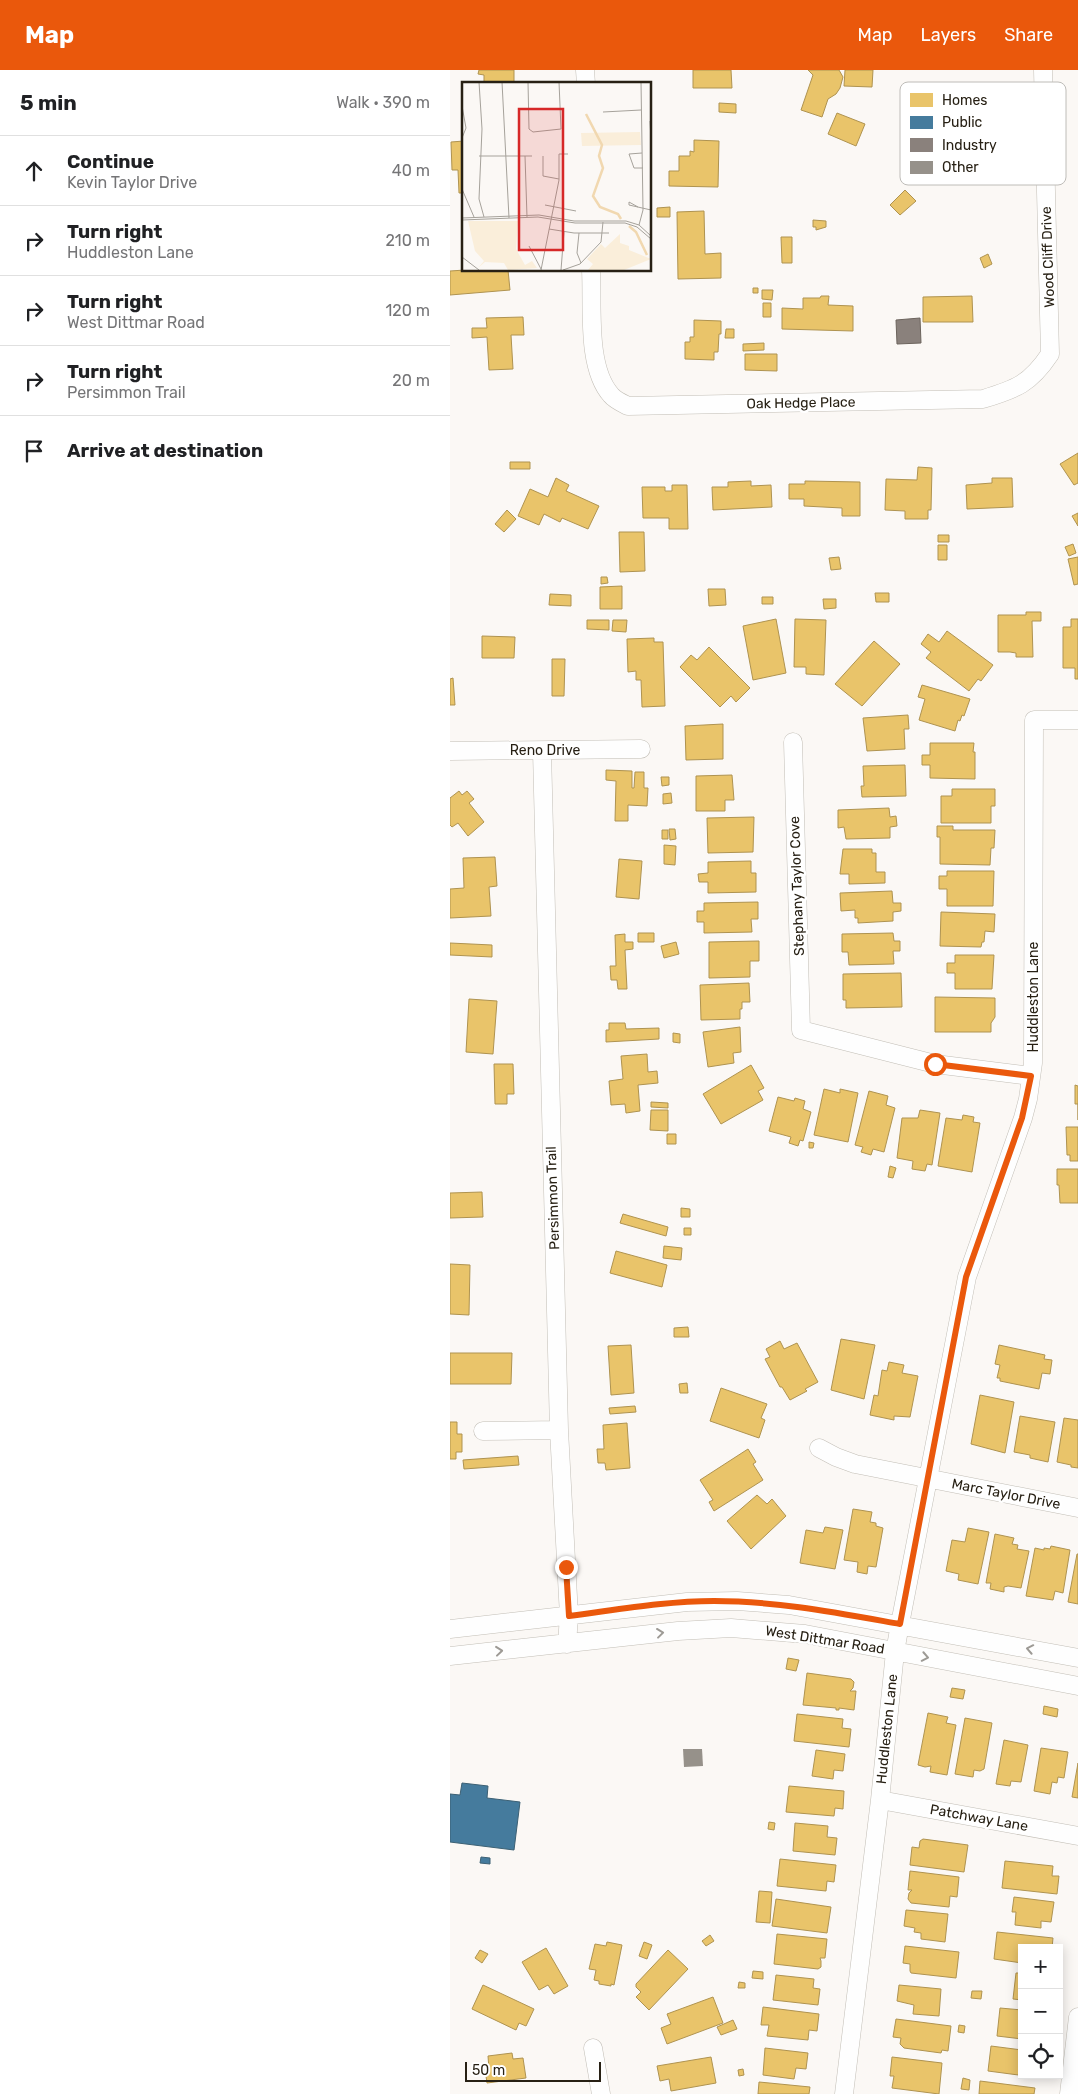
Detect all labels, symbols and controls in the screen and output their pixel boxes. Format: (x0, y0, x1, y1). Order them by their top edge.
text: Map (25, 21, 74, 49)
text: Map (858, 24, 893, 46)
text: Layers (921, 24, 976, 46)
text: Share (1004, 24, 1053, 46)
inset map (462, 82, 651, 271)
legend (900, 82, 1066, 185)
text: 5 min (20, 90, 77, 115)
text: Homes (942, 92, 987, 109)
text: Walk · 390 m (336, 93, 430, 112)
text: Public (942, 114, 983, 131)
text: Industry (942, 137, 997, 154)
text: Continue (67, 150, 154, 173)
icon: ahead (20, 157, 48, 185)
text: Other (942, 159, 979, 176)
text: 40 m (392, 161, 430, 180)
text: Kevin Taylor Drive (67, 173, 197, 192)
street label: Wood Cliff Drive (1038, 206, 1058, 308)
text: Turn right (67, 220, 162, 243)
icon: right (20, 227, 48, 255)
text: 210 m (385, 231, 430, 250)
text: Huddleston Lane (67, 243, 194, 262)
text: Turn right (67, 290, 162, 313)
icon: right (20, 297, 48, 325)
text: 120 m (385, 301, 430, 320)
text: West Dittmar Road (67, 313, 205, 332)
text: Turn right (67, 360, 162, 383)
icon: right (20, 367, 48, 395)
text: 20 m (392, 371, 430, 390)
text: Persimmon Trail (67, 383, 186, 402)
street label: Oak Hedge Place (746, 394, 856, 412)
icon: arrive (20, 437, 48, 465)
text: Arrive at destination (67, 439, 263, 462)
street label: Reno Drive (510, 742, 580, 759)
street label: Stephany Taylor Cove (786, 816, 808, 956)
street label: Huddleston Lane (1025, 941, 1042, 1052)
route start (924, 1053, 947, 1076)
street label: Persimmon Trail (543, 1146, 563, 1250)
street label: Marc Taylor Drive (950, 1475, 1062, 1513)
route end (555, 1556, 578, 1579)
street label: West Dittmar Road (764, 1622, 886, 1658)
one-way arrow (656, 1628, 664, 1639)
one-way arrow (1026, 1645, 1034, 1655)
one-way arrow (495, 1646, 503, 1657)
one-way arrow (920, 1652, 929, 1662)
street label: Huddleston Lane (873, 1673, 901, 1785)
street label: Patchway Lane (929, 1801, 1030, 1835)
map controls (1018, 1944, 1063, 2079)
button: + (1018, 1944, 1063, 1989)
button: − (1018, 1989, 1063, 2034)
button: locate (1018, 2034, 1063, 2079)
scale bar (465, 2059, 601, 2082)
text: 50 m (472, 2062, 505, 2079)

